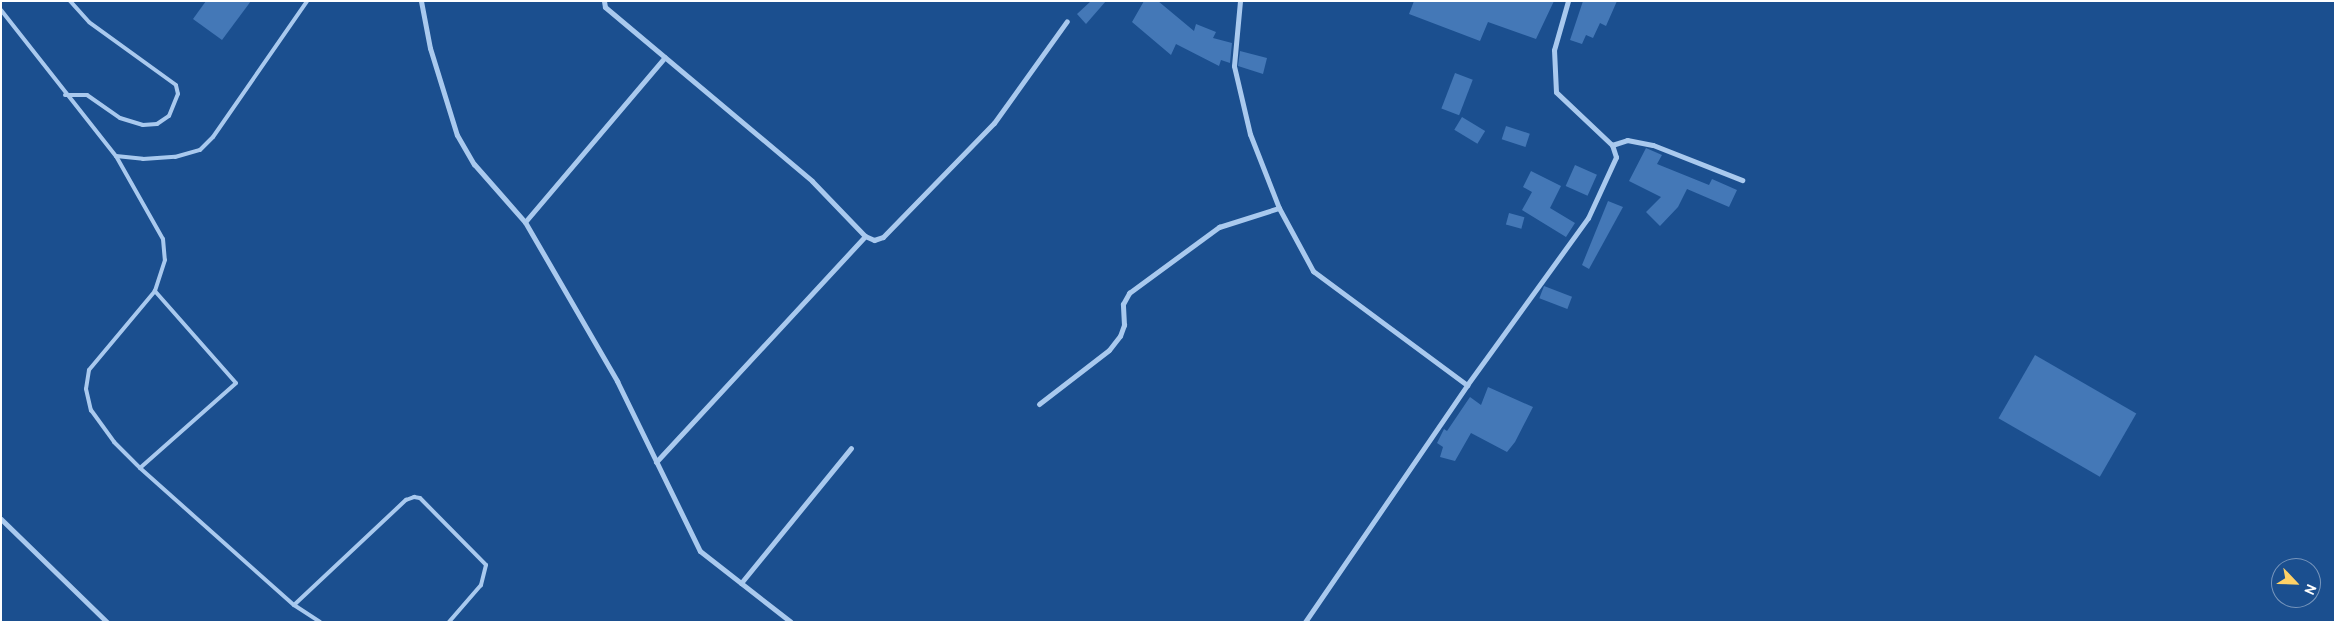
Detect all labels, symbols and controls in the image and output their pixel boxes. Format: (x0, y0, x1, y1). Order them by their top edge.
north arrow (2271, 558, 2321, 608)
text: N (2299, 581, 2319, 597)

